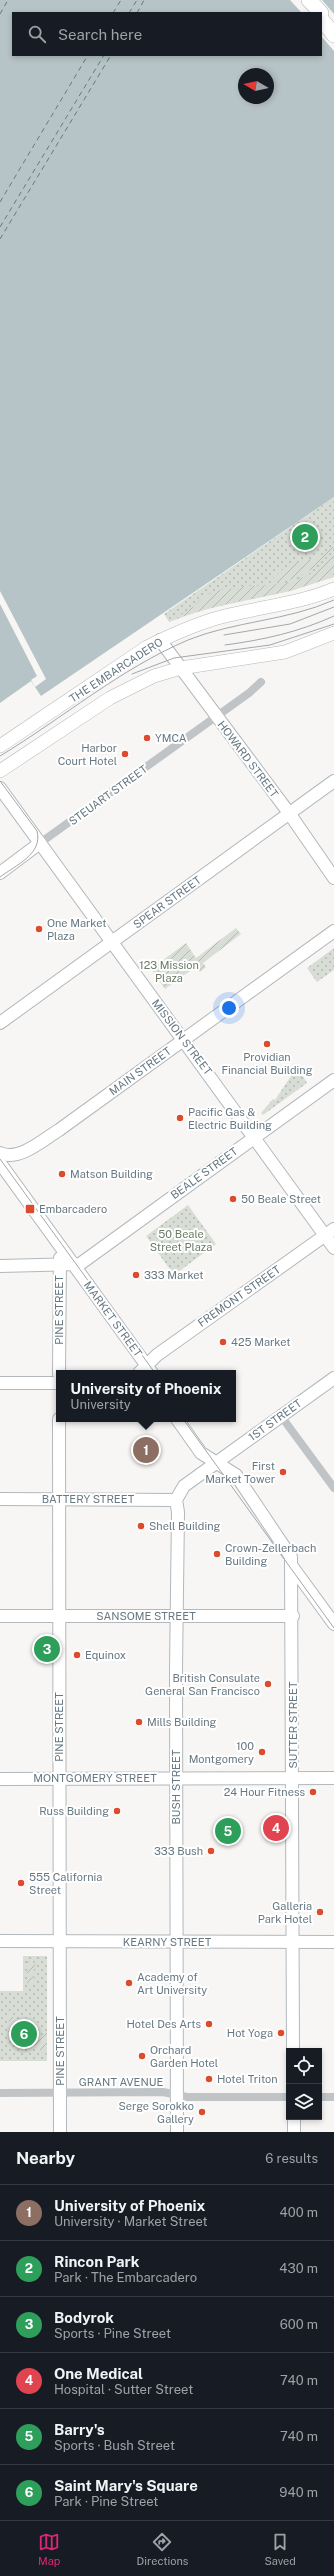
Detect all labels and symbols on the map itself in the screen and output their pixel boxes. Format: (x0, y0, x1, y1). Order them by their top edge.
north arrow (238, 68, 274, 104)
pin: 2 (292, 522, 318, 552)
street label: THE EMBARCADERO (67, 635, 165, 705)
street label: HOWARD STREET (215, 718, 281, 800)
place label: YMCA (155, 732, 187, 744)
marker: YMCA (142, 733, 152, 743)
place label: Harbor Court Hotel (58, 742, 117, 767)
marker: Harbor Court Hotel (120, 749, 130, 759)
street label: STEUART STREET (67, 762, 150, 827)
street label: SPEAR STREET (131, 873, 204, 931)
place label: One Market Plaza (47, 917, 106, 942)
marker: One Market Plaza (34, 924, 44, 934)
park label: 123 Mission Plaza (139, 959, 199, 984)
street label: MISSION STREET (150, 997, 215, 1077)
your location (219, 998, 239, 1018)
marker: Providian Financial Building (262, 1039, 272, 1049)
street label: MAIN STREET (107, 1044, 174, 1097)
place label: Providian Financial Building (221, 1051, 313, 1076)
place label: Pacific Gas & Electric Building (188, 1106, 272, 1131)
marker: Pacific Gas & Electric Building (175, 1113, 185, 1123)
street label: BEALE STREET (168, 1145, 240, 1201)
place label: Matson Building (70, 1168, 153, 1180)
marker: Matson Building (57, 1169, 67, 1179)
place label: 50 Beale Street (241, 1193, 321, 1205)
marker: 50 Beale Street (228, 1194, 238, 1204)
marker: Embarcadero (24, 1203, 36, 1215)
place label: Embarcadero (39, 1203, 107, 1215)
park label: 50 Beale Street Plaza (150, 1228, 212, 1253)
street label: FREMONT STREET (196, 1263, 283, 1329)
place label: 333 Market (144, 1269, 204, 1281)
marker: 333 Market (131, 1270, 141, 1280)
street label: PINE STREET (53, 1275, 65, 1345)
street label: MARKET STREET (82, 1279, 145, 1359)
place label: 425 Market (231, 1336, 290, 1348)
marker: 425 Market (218, 1337, 228, 1347)
street label: 1ST STREET (246, 1397, 304, 1443)
pin: 1 (133, 1435, 159, 1465)
place label: First Market Tower (205, 1460, 275, 1485)
marker: First Market Tower (278, 1467, 288, 1477)
street label: BATTERY STREET (42, 1493, 135, 1505)
place label: Shell Building (149, 1520, 221, 1532)
marker: Shell Building (136, 1521, 146, 1531)
place label: Crown-Zellerbach Building (225, 1542, 316, 1567)
marker: Crown-Zellerbach Building (212, 1549, 222, 1559)
street label: SANSOME STREET (96, 1610, 196, 1622)
pin: 3 (34, 1634, 60, 1664)
place label: Equinox (85, 1649, 126, 1661)
marker: Equinox (72, 1650, 82, 1660)
place label: British Consulate General San Francisco (145, 1672, 260, 1697)
marker: British Consulate General San Francisco (263, 1679, 273, 1689)
street label: SUTTER STREET (287, 1681, 299, 1769)
street label: PINE STREET (53, 1692, 65, 1762)
place label: Mills Building (147, 1716, 217, 1728)
marker: Mills Building (134, 1717, 144, 1727)
place label: 100 Montgomery (189, 1740, 254, 1765)
marker: 100 Montgomery (257, 1747, 267, 1757)
street label: BUSH STREET (170, 1749, 182, 1825)
street label: MONTGOMERY STREET (33, 1772, 157, 1784)
place label: 24 Hour Fitness (224, 1786, 305, 1798)
marker: 24 Hour Fitness (308, 1787, 318, 1797)
place label: Russ Building (39, 1805, 109, 1817)
marker: Russ Building (112, 1806, 122, 1816)
pin: 4 (263, 1813, 289, 1843)
pin: 5 (215, 1816, 241, 1846)
place label: 333 Bush (154, 1845, 203, 1857)
marker: 333 Bush (206, 1846, 216, 1856)
place label: 555 California Street (29, 1871, 102, 1896)
marker: 555 California Street (16, 1878, 26, 1888)
place label: Galleria Park Hotel (258, 1900, 312, 1925)
marker: Galleria Park Hotel (315, 1907, 325, 1917)
street label: KEARNY STREET (123, 1936, 212, 1948)
place label: Academy of Art University (137, 1971, 207, 1996)
marker: Academy of Art University (124, 1978, 134, 1988)
street label: PINE STREET (54, 2016, 66, 2086)
place label: Hotel Des Arts (127, 2018, 201, 2030)
pin: 6 (11, 2019, 37, 2049)
marker: Hotel Des Arts (204, 2019, 214, 2029)
place label: Hot Yoga (227, 2027, 273, 2039)
marker: Hot Yoga (276, 2028, 286, 2038)
place label: Orchard Garden Hotel (150, 2044, 218, 2069)
marker: Orchard Garden Hotel (137, 2051, 147, 2061)
place label: Hotel Triton (217, 2073, 278, 2085)
marker: Hotel Triton (204, 2074, 214, 2084)
street label: GRANT AVENUE (79, 2076, 163, 2088)
place label: Serge Sorokko Gallery (118, 2100, 194, 2125)
marker: Serge Sorokko Gallery (197, 2107, 207, 2117)

